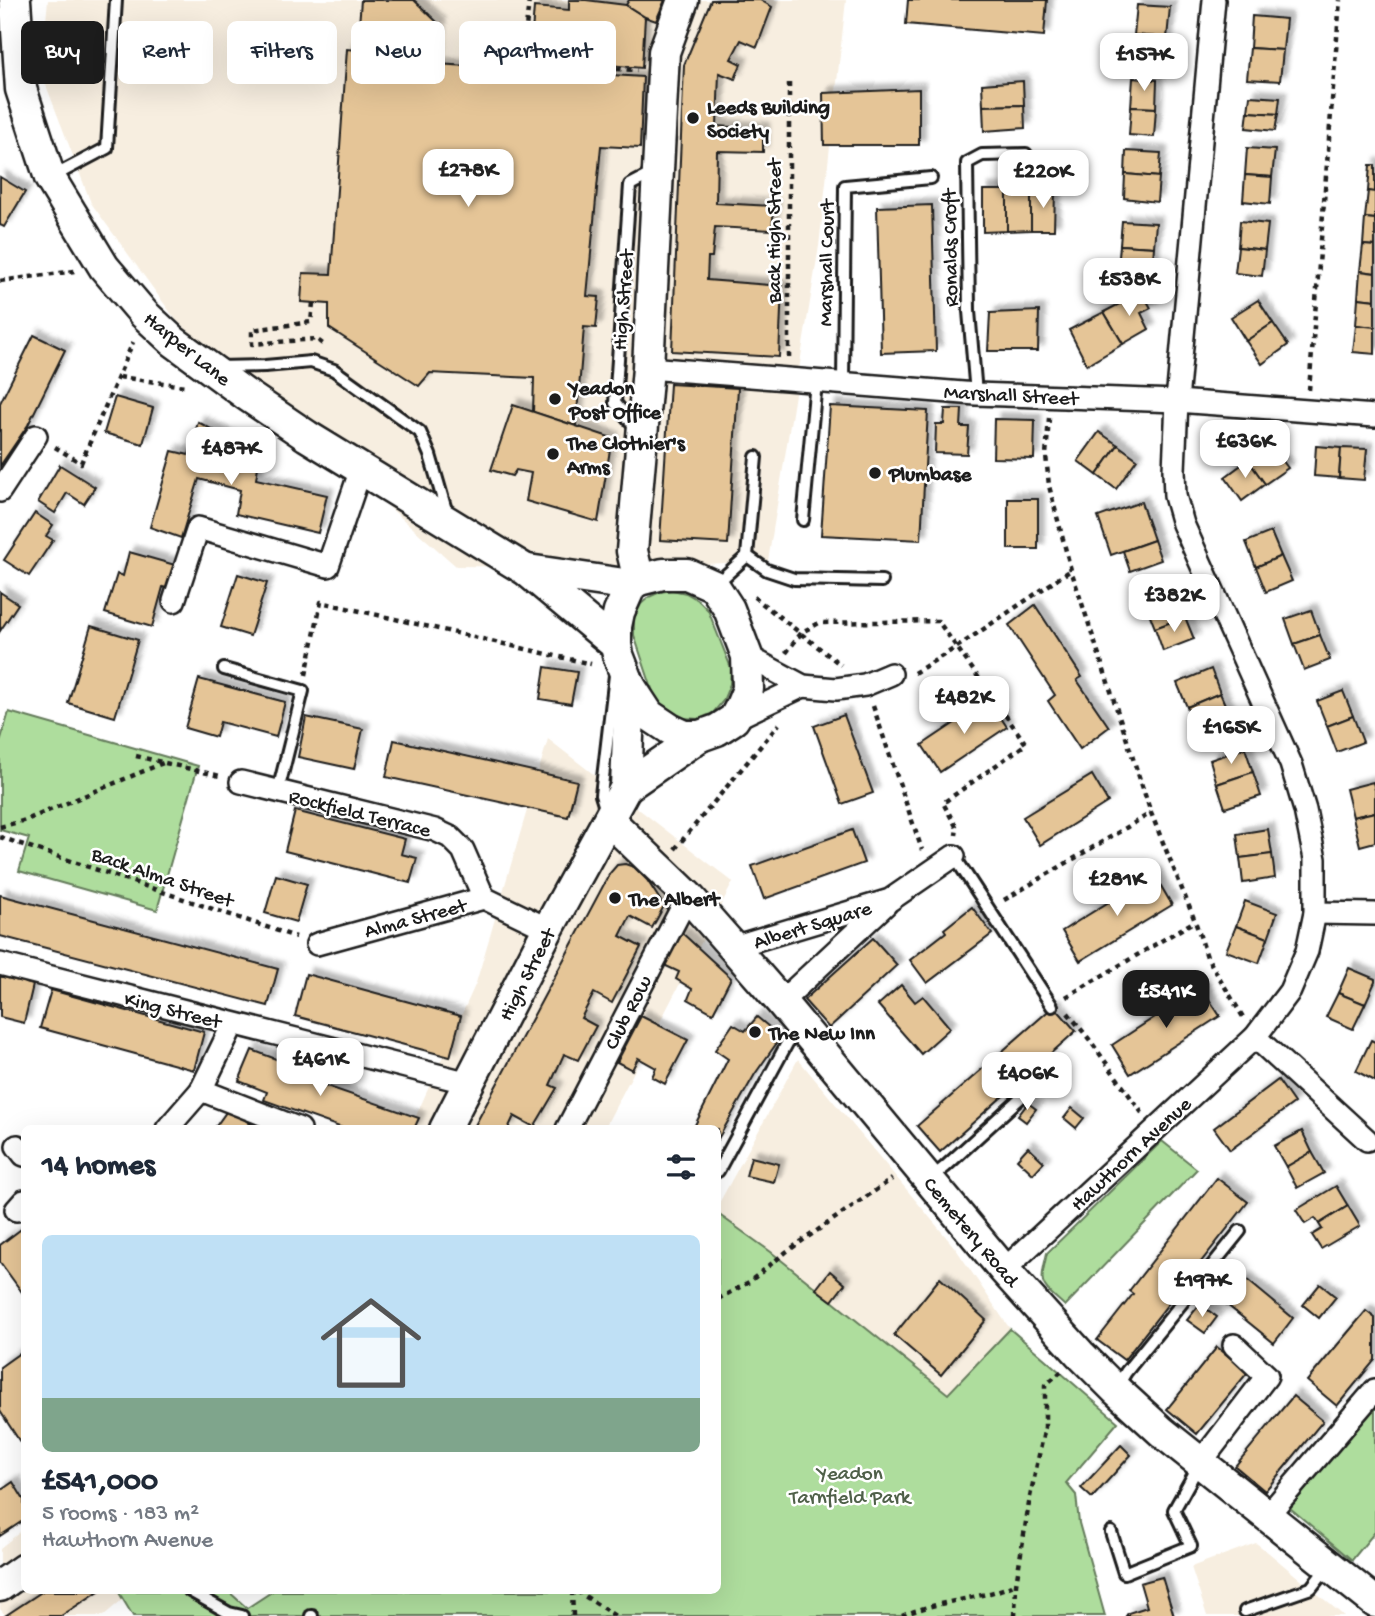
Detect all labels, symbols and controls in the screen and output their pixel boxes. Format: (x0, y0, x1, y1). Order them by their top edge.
chip: Buy (21, 21, 104, 84)
chip: Rent (118, 21, 213, 84)
chip: Filters (227, 21, 337, 84)
chip: New (351, 21, 445, 84)
chip: Apartment (459, 21, 616, 84)
pin: £157K (1095, 34, 1193, 93)
text: £157K (1116, 42, 1172, 69)
place label: Leeds Building Society (707, 97, 830, 146)
marker: Leeds Building Society (685, 110, 701, 126)
pin: £278K (419, 150, 517, 209)
pin: £220K (994, 150, 1092, 210)
street label: Back High Street (764, 156, 789, 304)
text: £278K (439, 158, 497, 185)
text: £220K (1014, 159, 1072, 186)
street label: Ronalds Croft (939, 186, 966, 307)
street label: Marshall Court (815, 197, 842, 327)
street label: High Street (610, 247, 642, 351)
pin: £538K (1080, 258, 1178, 318)
text: £538K (1099, 267, 1159, 294)
street label: Harper Lane (137, 308, 235, 394)
place label: Yeadon Post Office (566, 378, 662, 427)
street label: Marshall Street (943, 381, 1081, 414)
marker: Yeadon Post Office (547, 391, 563, 407)
pin: £636K (1196, 420, 1294, 480)
pin: £487K (182, 428, 280, 487)
text: £636K (1216, 429, 1274, 456)
place label: The Clothier's Arms (565, 433, 686, 482)
text: £487K (202, 436, 260, 463)
marker: The Clothier's Arms (545, 446, 561, 462)
place label: Plumbase (888, 464, 972, 489)
marker: Plumbase (867, 465, 883, 481)
pin: £382K (1125, 574, 1223, 634)
text: £382K (1145, 583, 1203, 610)
pin: £482K (915, 676, 1013, 736)
text: £482K (935, 685, 993, 712)
pin: £165K (1182, 706, 1280, 766)
text: £165K (1203, 715, 1259, 742)
street label: Rockfield Terrace (286, 786, 434, 845)
street label: Back Alma Street (87, 843, 238, 916)
pin: £281K (1068, 858, 1166, 918)
text: £281K (1089, 867, 1145, 894)
place label: The Albert (627, 889, 722, 914)
marker: The Albert (607, 890, 623, 906)
street label: Alma Street (362, 894, 472, 946)
street label: Albert Square (751, 897, 876, 957)
street label: High Street (495, 923, 564, 1026)
pin: £541K (1117, 970, 1215, 1030)
street label: Club Row (601, 972, 660, 1055)
text: £541K (1138, 979, 1194, 1006)
street label: King Street (121, 988, 226, 1037)
place label: The New Inn (767, 1023, 876, 1048)
marker: The New Inn (747, 1024, 763, 1040)
pin: £461K (271, 1038, 369, 1098)
text: £461K (293, 1047, 347, 1074)
pin: £406K (978, 1052, 1076, 1112)
text: £406K (998, 1061, 1056, 1088)
street label: Hawthorn Avenue (1067, 1092, 1199, 1218)
icon: filters (662, 1148, 700, 1186)
text: 14 homes (42, 1150, 155, 1185)
street label: Cemetery Road (916, 1173, 1024, 1295)
pin: £197K (1153, 1260, 1251, 1319)
text: £197K (1174, 1268, 1230, 1295)
icon: home (308, 1280, 434, 1406)
park label: Yeadon Tarnfield Park (789, 1463, 913, 1512)
text: £541,000 (42, 1466, 158, 1501)
text: 5 rooms · 183 m² (42, 1501, 199, 1528)
text: Hawthorn Avenue (42, 1528, 213, 1555)

